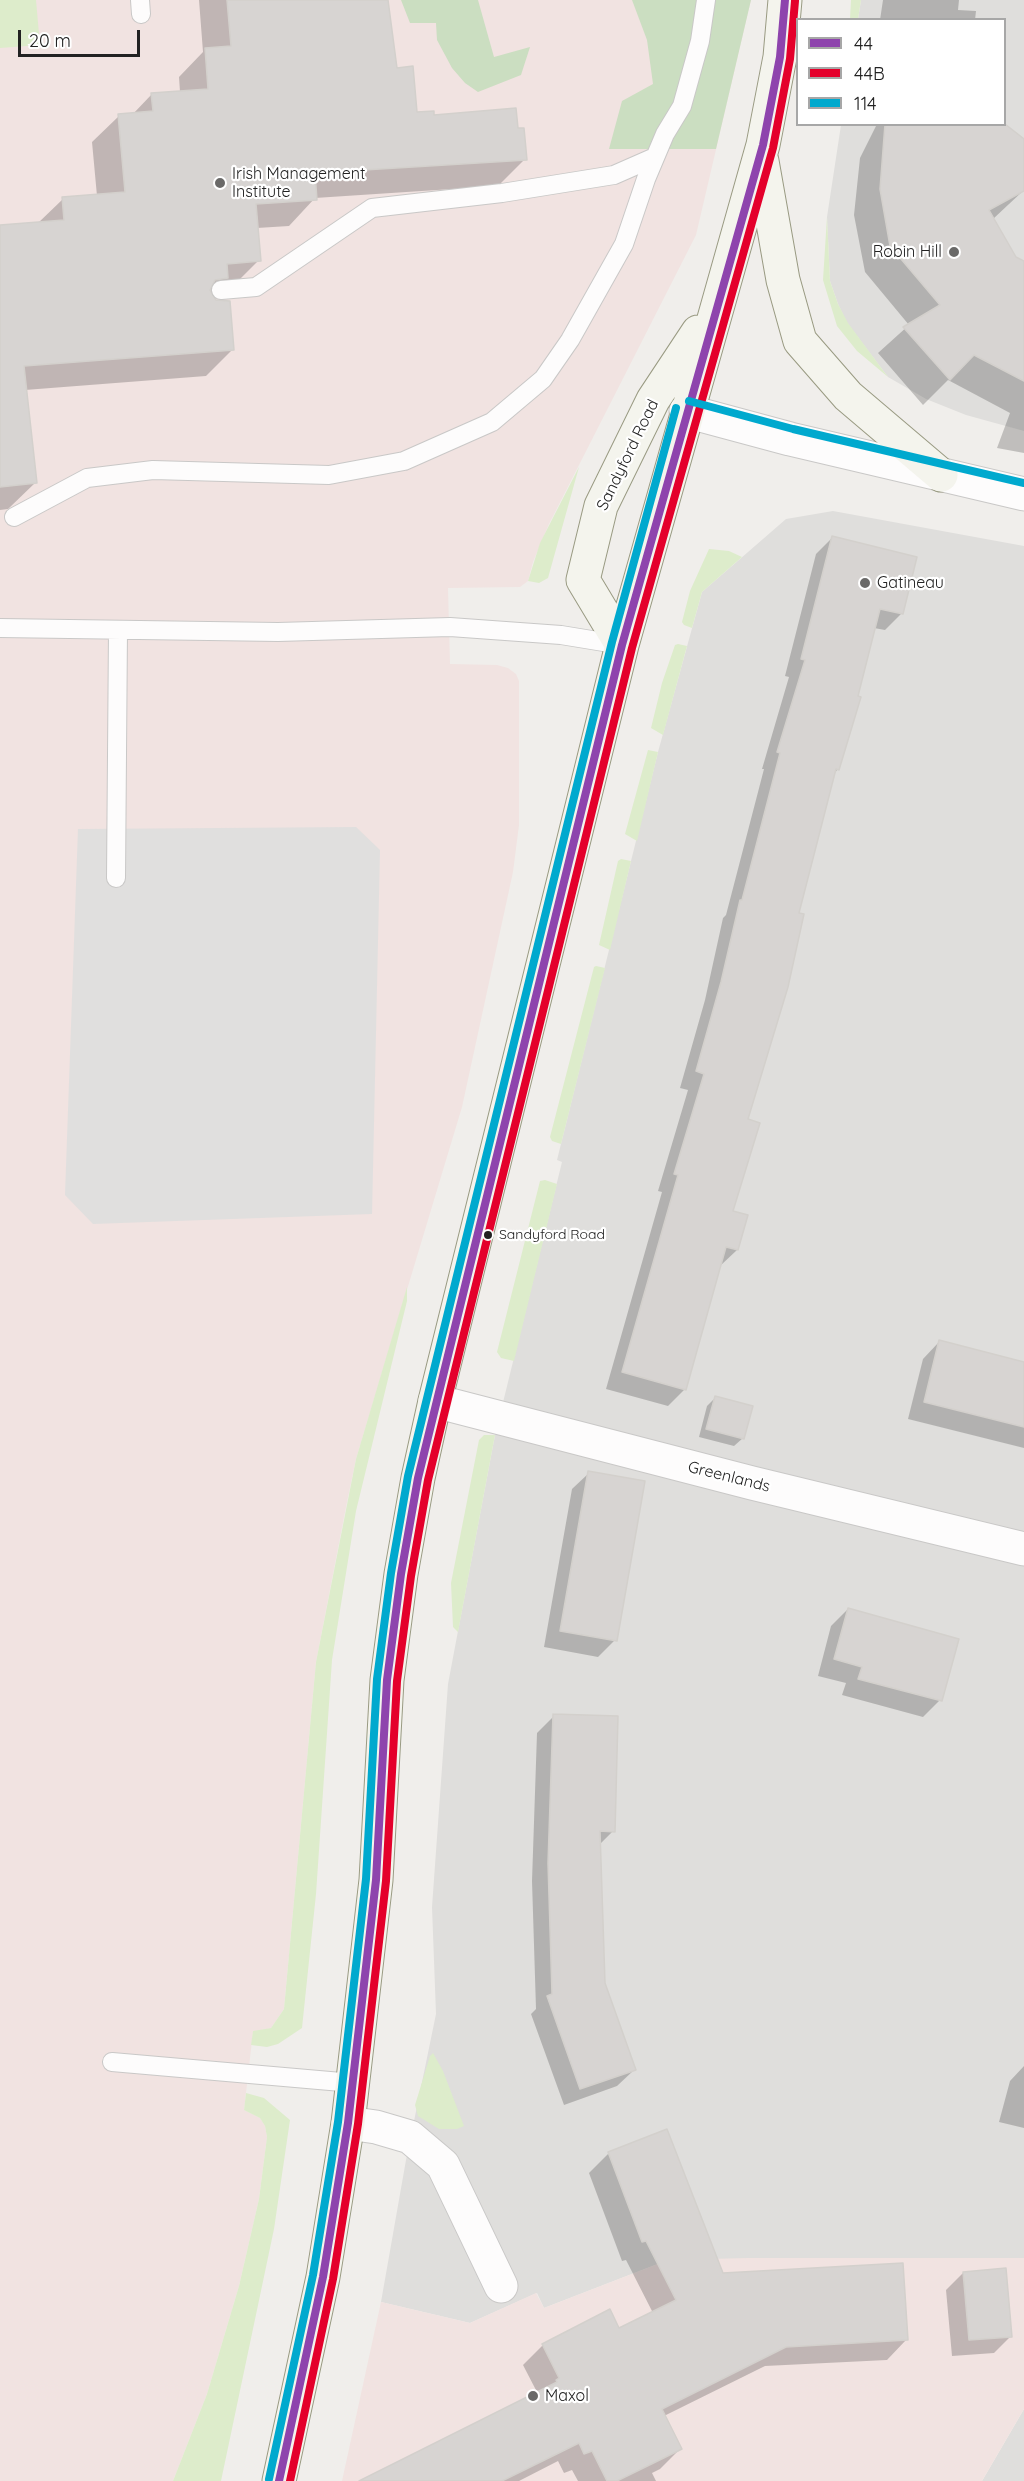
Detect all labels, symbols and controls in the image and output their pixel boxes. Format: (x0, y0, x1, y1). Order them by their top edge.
scale bar (21, 18, 142, 56)
legend (796, 18, 1006, 126)
text: 20 m (29, 29, 71, 52)
text: 44 (854, 32, 873, 55)
text: 44B (854, 62, 885, 85)
text: 114 (854, 92, 877, 115)
place label: Irish Management Institute (232, 164, 365, 202)
marker: Irish Management Institute (213, 176, 227, 190)
place label: Robin Hill (873, 242, 942, 262)
marker: Robin Hill (947, 245, 961, 259)
street label: Sandyford Road (593, 396, 663, 514)
place label: Gatineau (877, 573, 944, 593)
marker: Gatineau (858, 576, 872, 590)
place label: Sandyford Road (499, 1227, 605, 1243)
marker: Sandyford Road (482, 1229, 494, 1241)
street label: Greenlands (686, 1458, 772, 1496)
place label: Maxol (545, 2386, 589, 2406)
marker: Maxol (526, 2389, 540, 2403)

